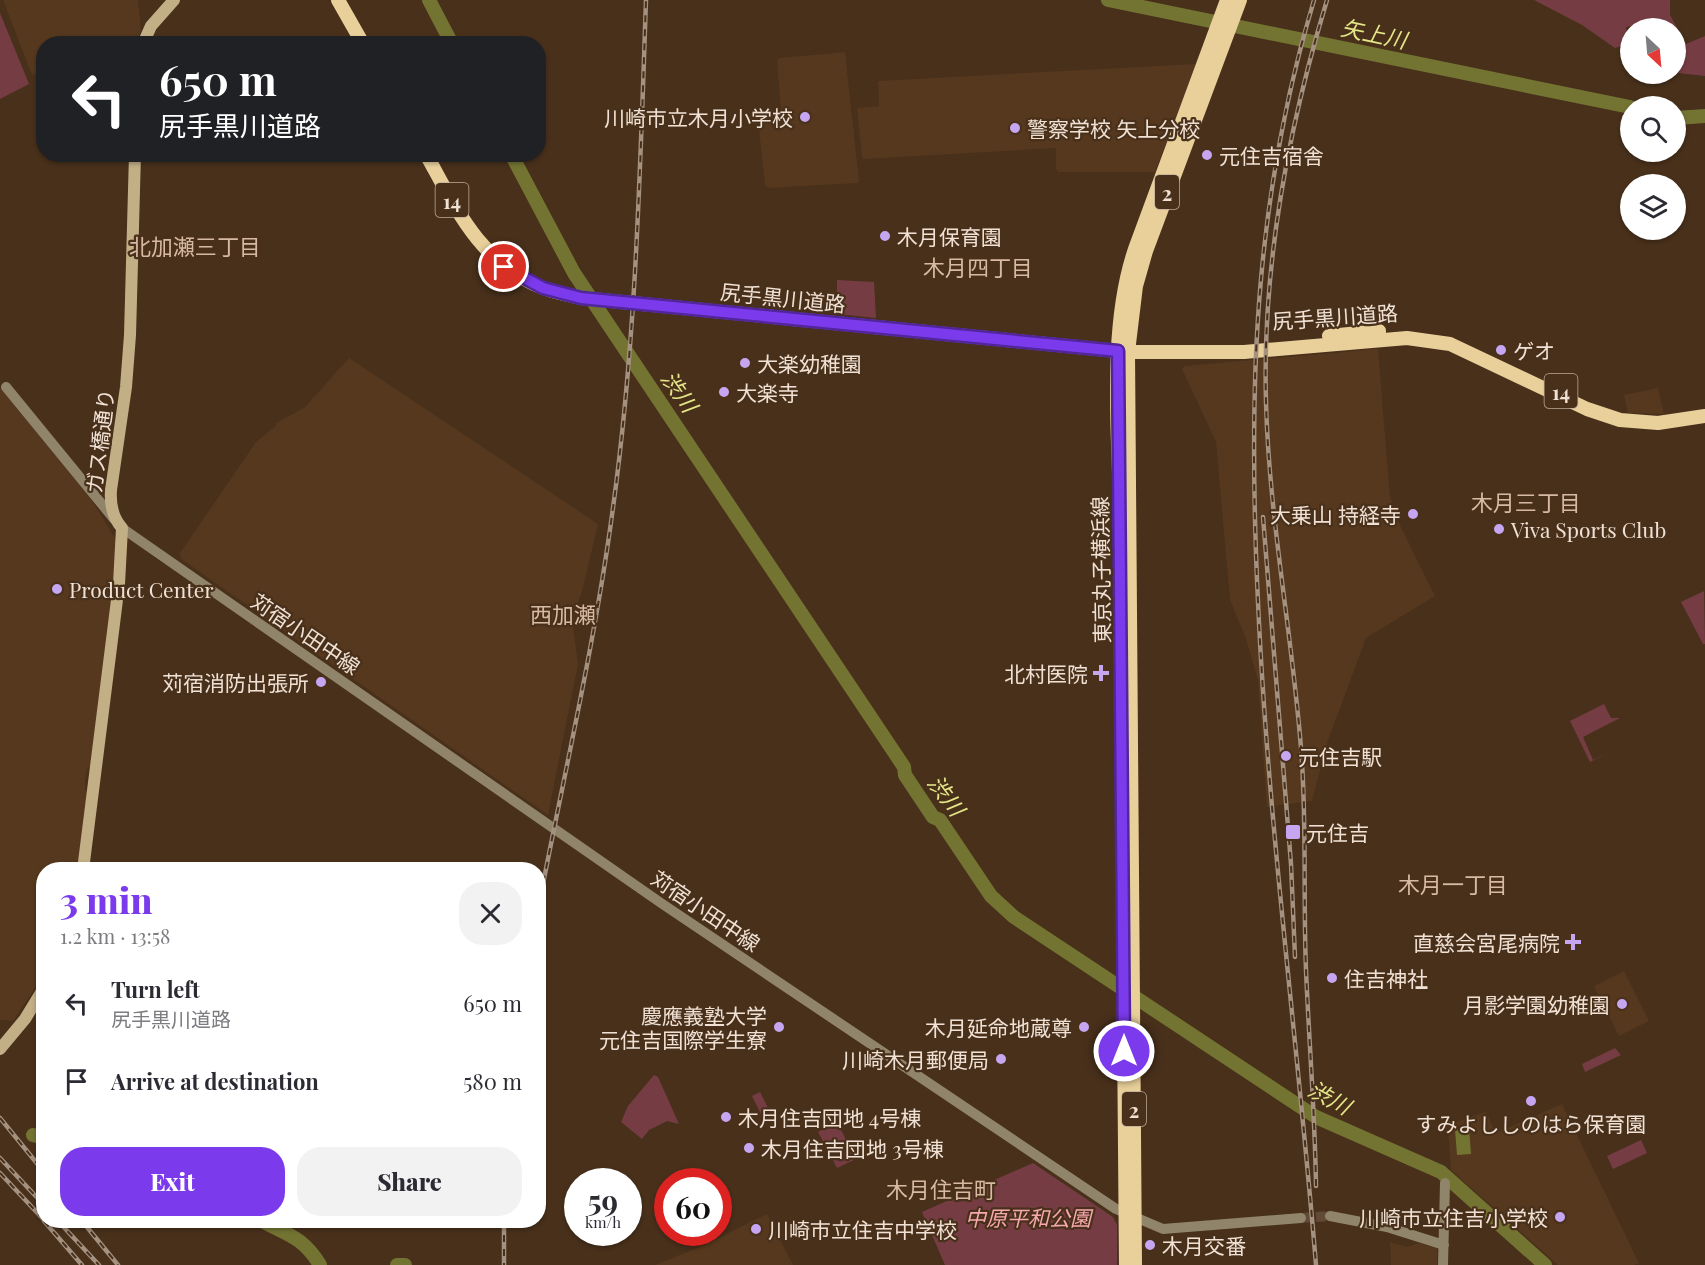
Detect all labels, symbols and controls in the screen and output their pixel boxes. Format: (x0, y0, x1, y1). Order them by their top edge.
water label: 矢上川 (1339, 11, 1411, 55)
north arrow (1620, 18, 1686, 84)
map controls (1620, 18, 1686, 240)
text: 650 m (159, 51, 277, 107)
icon: left (60, 60, 138, 138)
button: search (1620, 96, 1686, 162)
place label: 川崎市立木月小学校 (604, 103, 793, 131)
text: 尻手黒川道路 (159, 107, 321, 143)
marker: 川崎市立木月小学校 (798, 110, 812, 124)
place label: 警察学校 矢上分校 (1027, 114, 1200, 142)
marker: 警察学校 矢上分校 (1008, 121, 1022, 135)
place label: 元住吉宿舎 (1219, 141, 1324, 169)
marker: 元住吉宿舎 (1200, 148, 1214, 162)
button: layers (1620, 174, 1686, 240)
road number: 2 (1155, 175, 1179, 209)
road number: 14 (436, 183, 468, 217)
place label: 木月保育園 (897, 222, 1002, 250)
marker: 木月保育園 (878, 229, 892, 243)
district label: 北加瀬三丁目 (129, 231, 261, 261)
pin (478, 241, 529, 292)
icon: arrive (487, 250, 520, 283)
district label: 木月四丁目 (923, 252, 1033, 282)
street label: 尻手黒川道路 (719, 276, 847, 318)
street label: 尻手黒川道路 (1271, 298, 1399, 334)
place label: ゲオ (1513, 336, 1555, 364)
marker: ゲオ (1494, 343, 1508, 357)
place label: 大楽幼稚園 (757, 349, 862, 377)
marker: 大楽幼稚園 (738, 356, 752, 370)
water label: 渋川 (655, 364, 706, 419)
road number: 14 (1544, 374, 1578, 408)
place label: 大楽寺 (736, 378, 799, 406)
marker: 大楽寺 (717, 385, 731, 399)
street label: ガス橋通り (79, 387, 119, 495)
district label: 木月三丁目 (1471, 487, 1581, 517)
street label: 東京丸子横浜線 (1085, 496, 1115, 644)
place label: 大乗山 持経寺 (1270, 500, 1401, 528)
marker: 大乗山 持経寺 (1406, 507, 1420, 521)
place label: Viva Sports Club (1510, 515, 1666, 543)
marker: Viva Sports Club (1492, 522, 1506, 536)
place label: Product Center (69, 575, 214, 603)
marker: Product Center (50, 582, 64, 596)
street label: 苅宿小田中線 (246, 586, 366, 680)
district label: 西加瀬 (530, 599, 596, 629)
place label: 北村医院 (1004, 659, 1088, 687)
marker: 北村医院 (1092, 664, 1110, 682)
place label: 苅宿消防出張所 (162, 668, 309, 696)
marker: 苅宿消防出張所 (314, 675, 328, 689)
place label: 元住吉駅 (1298, 742, 1382, 770)
marker: 元住吉駅 (1279, 749, 1293, 763)
water label: 渋川 (922, 768, 973, 823)
place label: 元住吉 (1306, 818, 1369, 846)
marker: 元住吉 (1284, 823, 1302, 841)
street label: 苅宿小田中線 (646, 863, 766, 957)
district label: 木月一丁目 (1398, 869, 1508, 899)
text: 3 min (60, 875, 153, 923)
button: close (459, 882, 522, 945)
text: 1.2 km · 13:58 (60, 922, 171, 949)
place label: 直慈会宮尾病院 (1413, 928, 1560, 956)
marker: 直慈会宮尾病院 (1564, 933, 1582, 951)
place label: 住吉神社 (1344, 964, 1428, 992)
marker: 住吉神社 (1325, 971, 1339, 985)
text: Turn left (111, 974, 200, 1004)
icon: left (60, 987, 93, 1020)
text: 650 m (463, 988, 522, 1018)
place label: 月影学園幼稚園 (1463, 990, 1610, 1018)
marker: 月影学園幼稚園 (1615, 997, 1629, 1011)
place label: 慶應義塾大学 元住吉国際学生寮 (599, 1001, 767, 1053)
text: 尻手黒川道路 (111, 1005, 231, 1032)
place label: 木月延命地蔵尊 (925, 1013, 1072, 1041)
position arrow (1092, 1019, 1156, 1083)
marker: 慶應義塾大学 元住吉国際学生寮 (772, 1020, 786, 1034)
marker: 木月延命地蔵尊 (1077, 1020, 1091, 1034)
place label: 川崎木月郵便局 (842, 1045, 989, 1073)
marker: 川崎木月郵便局 (994, 1052, 1008, 1066)
icon: arrive (60, 1065, 93, 1098)
text: Arrive at destination (111, 1066, 319, 1096)
text: 580 m (463, 1066, 522, 1096)
water label: 渋川 (1304, 1073, 1358, 1122)
road number: 2 (1122, 1092, 1146, 1126)
marker: すみよししのはら保育園 (1524, 1094, 1538, 1108)
place label: 木月住吉団地 4号棟 (738, 1103, 921, 1131)
place label: すみよししのはら保育園 (1416, 1109, 1647, 1137)
marker: 木月住吉団地 4号棟 (719, 1110, 733, 1124)
place label: 木月住吉団地 3号棟 (761, 1134, 944, 1162)
marker: 木月住吉団地 3号棟 (742, 1141, 756, 1155)
button: Exit (60, 1147, 285, 1216)
button: Share (297, 1147, 522, 1216)
speed limit sign: 60 (654, 1168, 732, 1246)
district label: 木月住吉町 (886, 1174, 996, 1204)
text: 59 (588, 1180, 618, 1220)
park label: 中原平和公園 (965, 1203, 1094, 1231)
place label: 川崎市立住吉小学校 (1359, 1203, 1548, 1231)
marker: 川崎市立住吉小学校 (1553, 1210, 1567, 1224)
text: km/h (585, 1212, 621, 1232)
place label: 川崎市立住吉中学校 (768, 1215, 957, 1243)
marker: 川崎市立住吉中学校 (749, 1222, 763, 1236)
place label: 木月交番 (1162, 1231, 1246, 1259)
marker: 木月交番 (1143, 1238, 1157, 1252)

